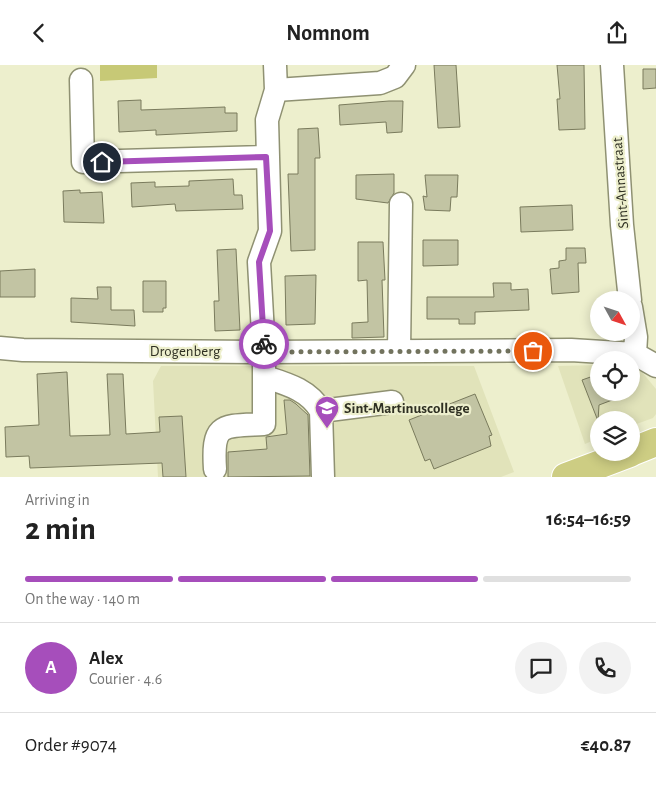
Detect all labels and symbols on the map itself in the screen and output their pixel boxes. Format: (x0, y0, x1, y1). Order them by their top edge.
street label: Sint-Annastraat (610, 137, 631, 229)
pin (81, 141, 123, 183)
north arrow (590, 291, 640, 341)
courier (239, 319, 289, 369)
pin (512, 330, 554, 372)
street label: Drogenberg (150, 344, 221, 359)
school or university icon: Sint-Martinuscollege (314, 395, 340, 429)
place label: Sint-Martinuscollege (344, 401, 470, 416)

